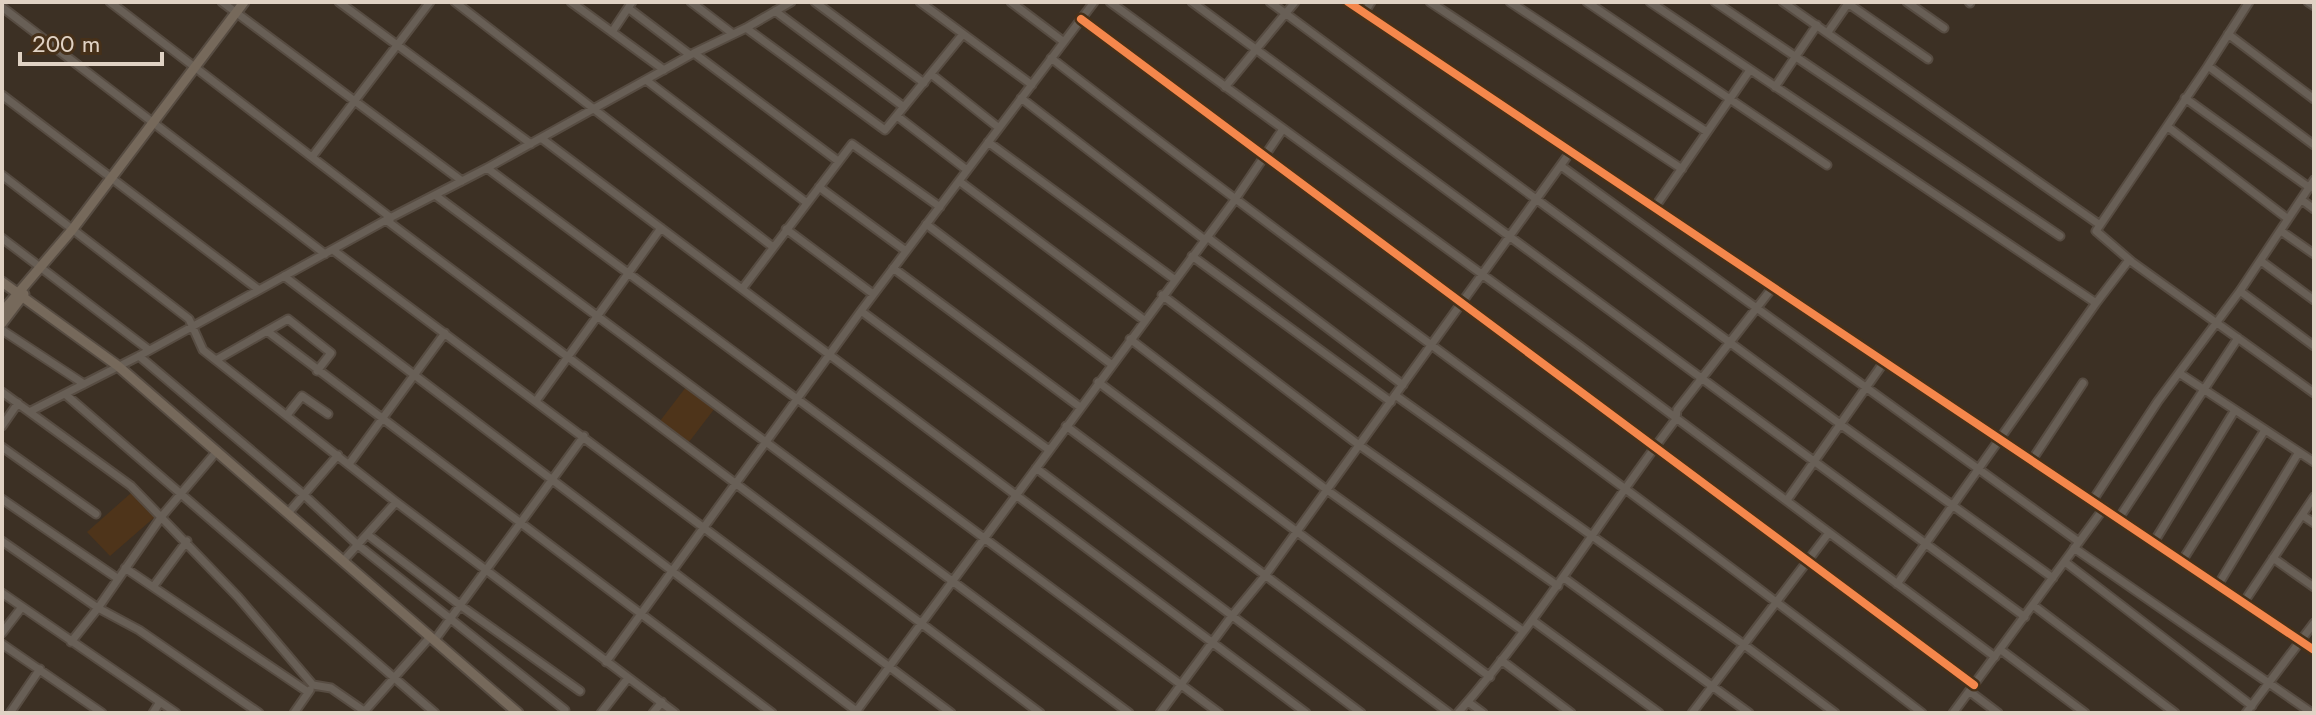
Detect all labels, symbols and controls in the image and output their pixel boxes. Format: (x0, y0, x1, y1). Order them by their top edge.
scale bar (20, 16, 162, 66)
text: 200 m (32, 26, 100, 61)

